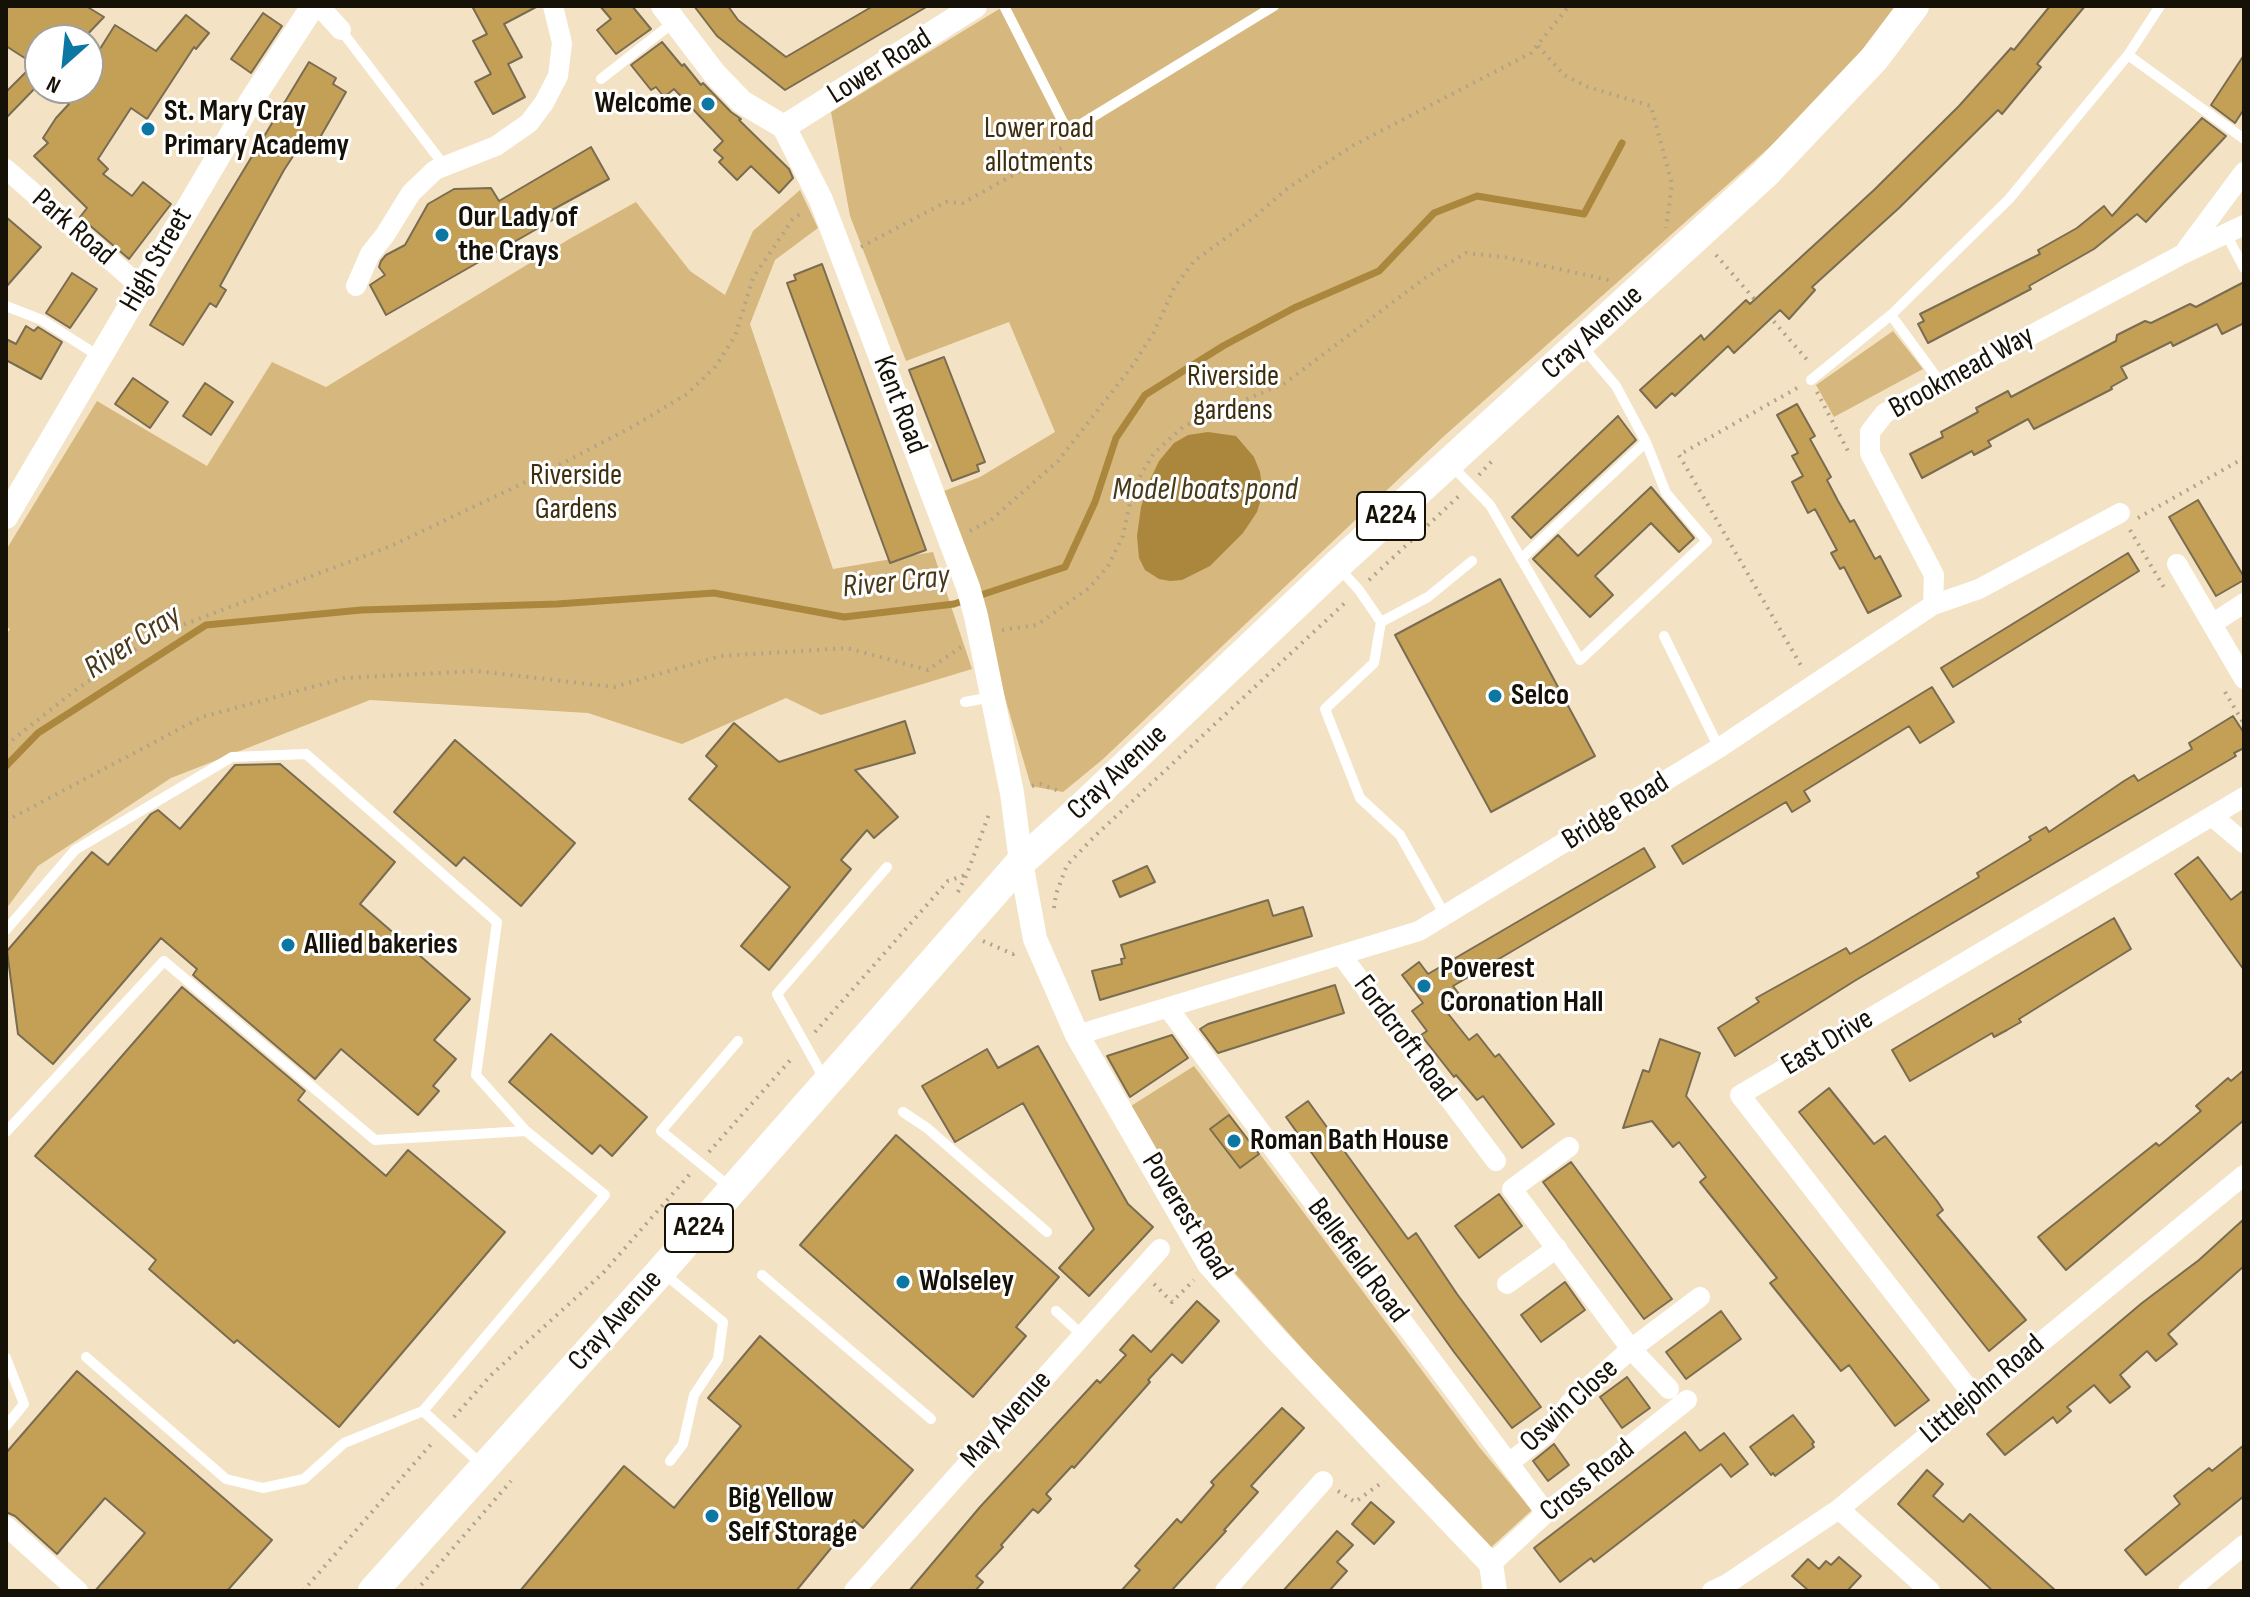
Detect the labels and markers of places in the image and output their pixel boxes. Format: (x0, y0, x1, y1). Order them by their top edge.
place label: Welcome (594, 86, 692, 122)
place label: St. Mary Cray Primary Academy (164, 94, 349, 164)
marker: Welcome (699, 95, 717, 113)
marker: St. Mary Cray Primary Academy (139, 120, 157, 138)
place label: Our Lady of the Crays (458, 200, 578, 270)
marker: Our Lady of the Crays (433, 226, 451, 244)
place label: Selco (1511, 678, 1569, 714)
marker: Selco (1486, 687, 1504, 705)
place label: Allied bakeries (304, 927, 458, 963)
marker: Allied bakeries (279, 936, 297, 954)
place label: Poverest Coronation Hall (1440, 951, 1603, 1022)
marker: Poverest Coronation Hall (1415, 977, 1433, 995)
place label: Roman Bath House (1250, 1123, 1449, 1159)
marker: Roman Bath House (1225, 1132, 1243, 1150)
place label: Wolseley (919, 1264, 1014, 1300)
marker: Wolseley (894, 1273, 912, 1291)
place label: Big Yellow Self Storage (728, 1481, 857, 1552)
marker: Big Yellow Self Storage (703, 1507, 721, 1525)

